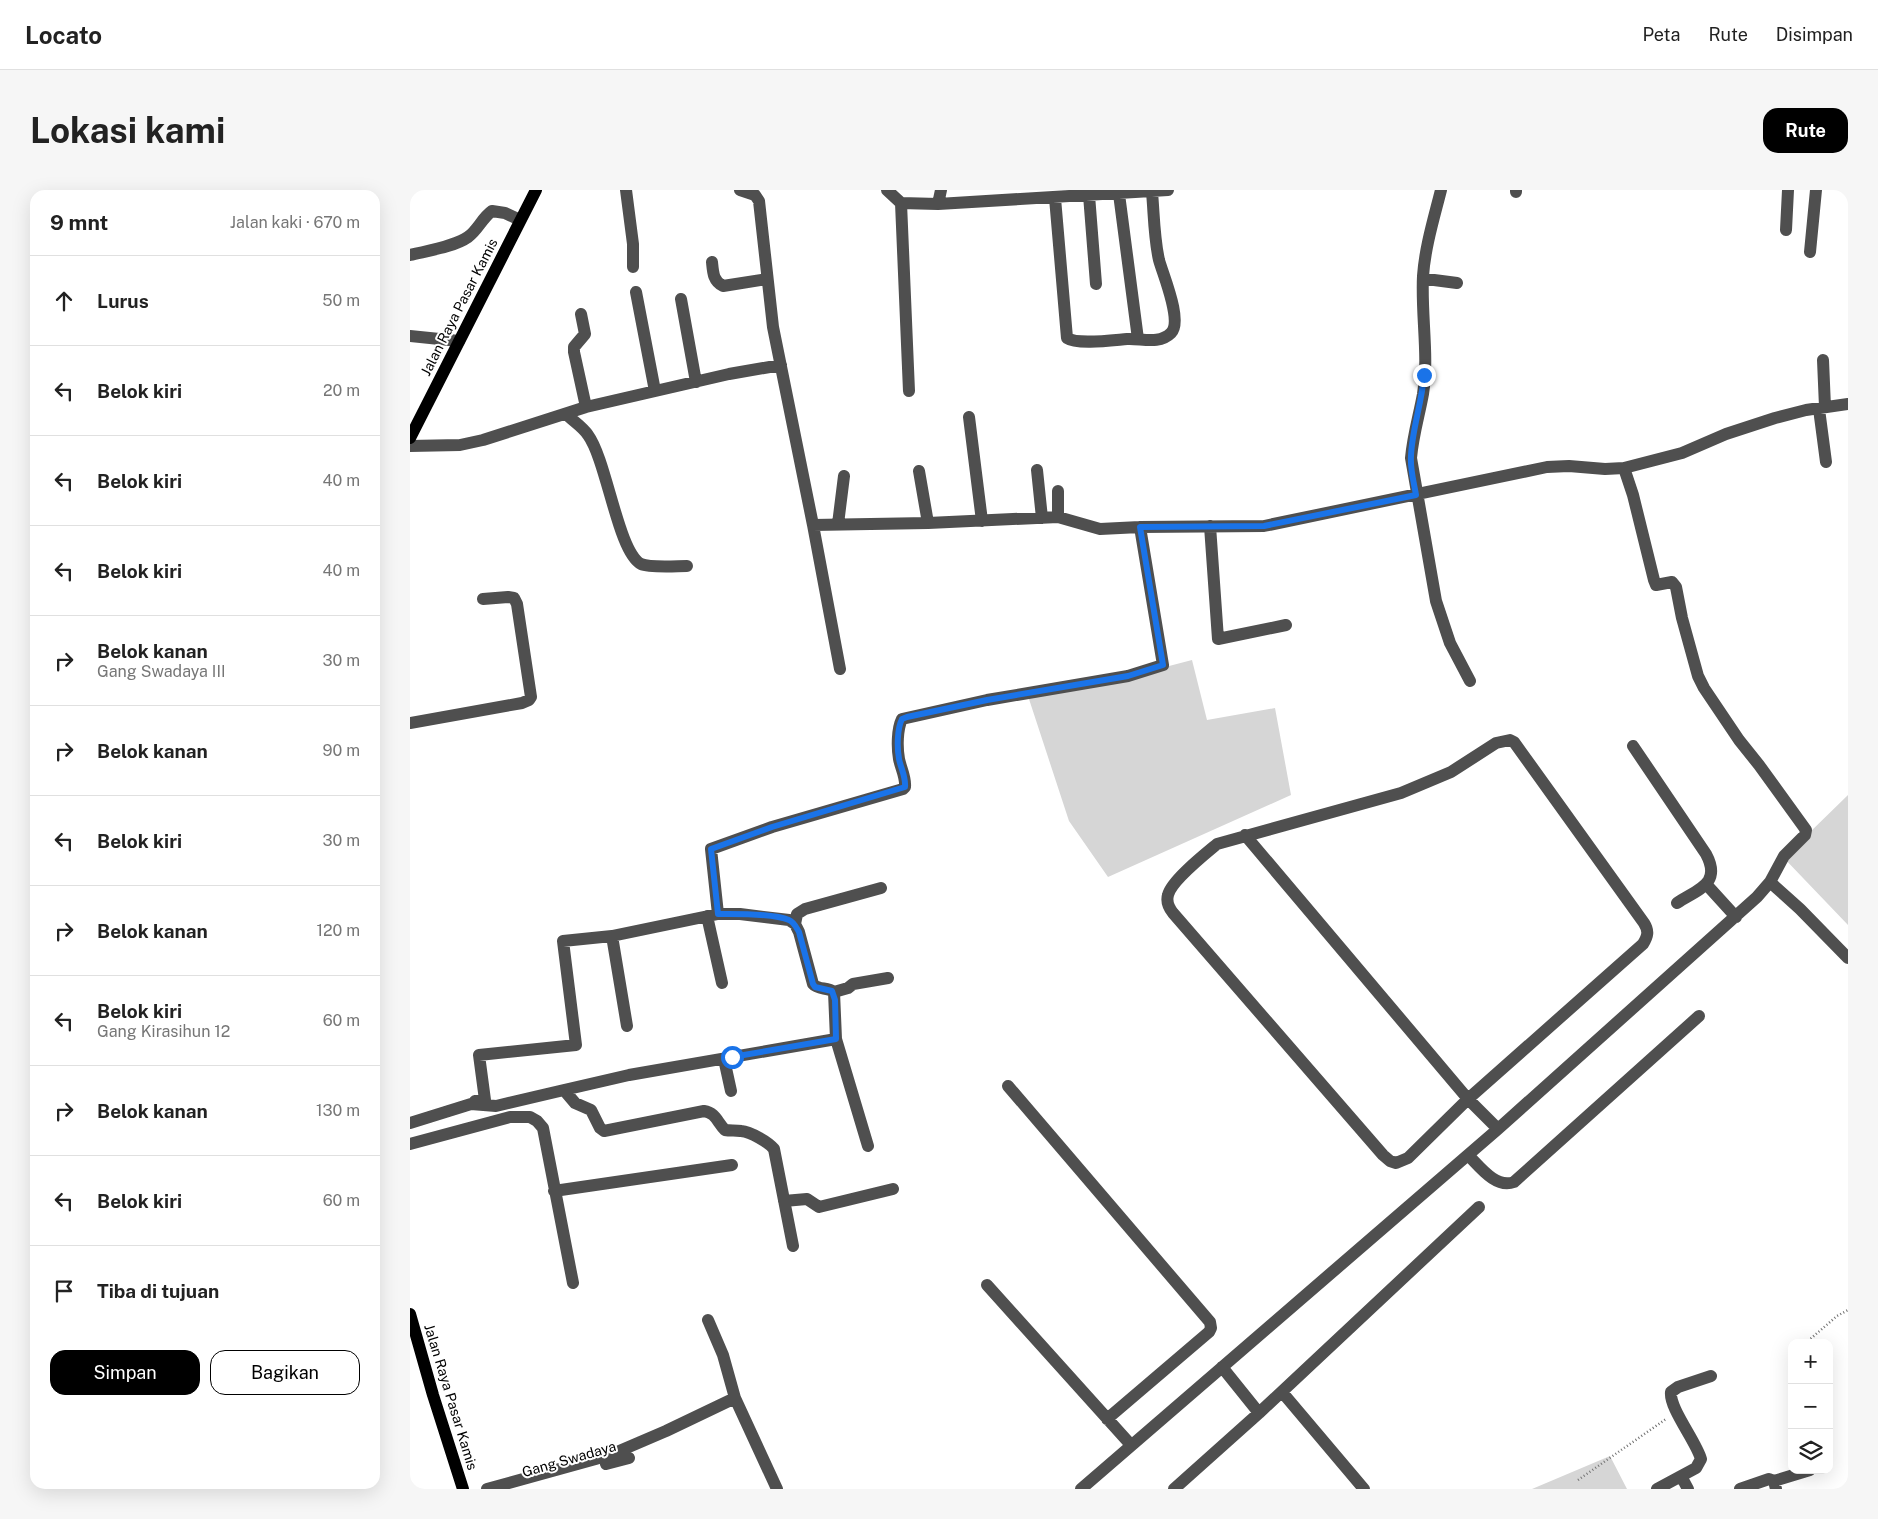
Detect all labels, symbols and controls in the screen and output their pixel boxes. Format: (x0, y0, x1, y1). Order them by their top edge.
text: Locato (25, 21, 102, 49)
text: Peta (1642, 24, 1680, 45)
text: Rute (1708, 24, 1748, 45)
text: Disimpan (1776, 24, 1853, 45)
button: Rute (1763, 108, 1848, 153)
text: Lokasi kami (30, 110, 225, 151)
text: 9 mnt (50, 210, 108, 235)
text: Jalan kaki · 670 m (230, 213, 360, 232)
street label: Jalan Raya Pasar Kamis (417, 236, 501, 378)
icon: ahead (50, 287, 78, 315)
text: Lurus (97, 290, 149, 312)
text: 50 m (322, 291, 360, 310)
route end (1413, 364, 1436, 387)
icon: left (50, 377, 78, 405)
text: Belok kiri (97, 380, 182, 402)
text: 20 m (323, 381, 360, 400)
icon: left (50, 467, 78, 495)
text: Belok kiri (97, 470, 182, 492)
text: 40 m (322, 471, 360, 490)
icon: left (50, 557, 78, 585)
text: Belok kiri (97, 560, 182, 582)
text: 40 m (322, 561, 360, 580)
text: Belok kanan (97, 640, 208, 662)
icon: right (50, 647, 78, 675)
text: 30 m (323, 651, 360, 670)
text: Gang Swadaya III (97, 662, 225, 681)
icon: right (50, 737, 78, 765)
text: Belok kanan (97, 740, 208, 762)
text: 90 m (323, 741, 360, 760)
icon: left (50, 827, 78, 855)
text: Belok kiri (97, 830, 182, 852)
text: 30 m (323, 831, 360, 850)
icon: right (50, 917, 78, 945)
text: Belok kanan (97, 920, 208, 942)
text: 120 m (316, 921, 360, 940)
text: Belok kiri (97, 1000, 182, 1022)
icon: left (50, 1007, 78, 1035)
text: 60 m (323, 1011, 360, 1030)
text: Gang Kirasihun 12 (97, 1022, 230, 1041)
route start (721, 1046, 744, 1069)
icon: right (50, 1097, 78, 1125)
text: Belok kanan (97, 1100, 208, 1122)
text: 130 m (316, 1101, 360, 1120)
icon: left (50, 1187, 78, 1215)
text: Belok kiri (97, 1190, 182, 1212)
text: 60 m (323, 1191, 360, 1210)
icon: arrive (50, 1277, 78, 1305)
text: Tiba di tujuan (97, 1280, 219, 1302)
street label: Jalan Raya Pasar Kamis (421, 1322, 481, 1472)
map controls (1788, 1339, 1833, 1474)
button: + (1788, 1339, 1833, 1384)
button: Simpan (50, 1350, 200, 1395)
button: Bagikan (210, 1350, 360, 1395)
button: − (1788, 1384, 1833, 1429)
button: layers (1788, 1429, 1833, 1474)
street label: Gang Swadaya (520, 1438, 618, 1480)

